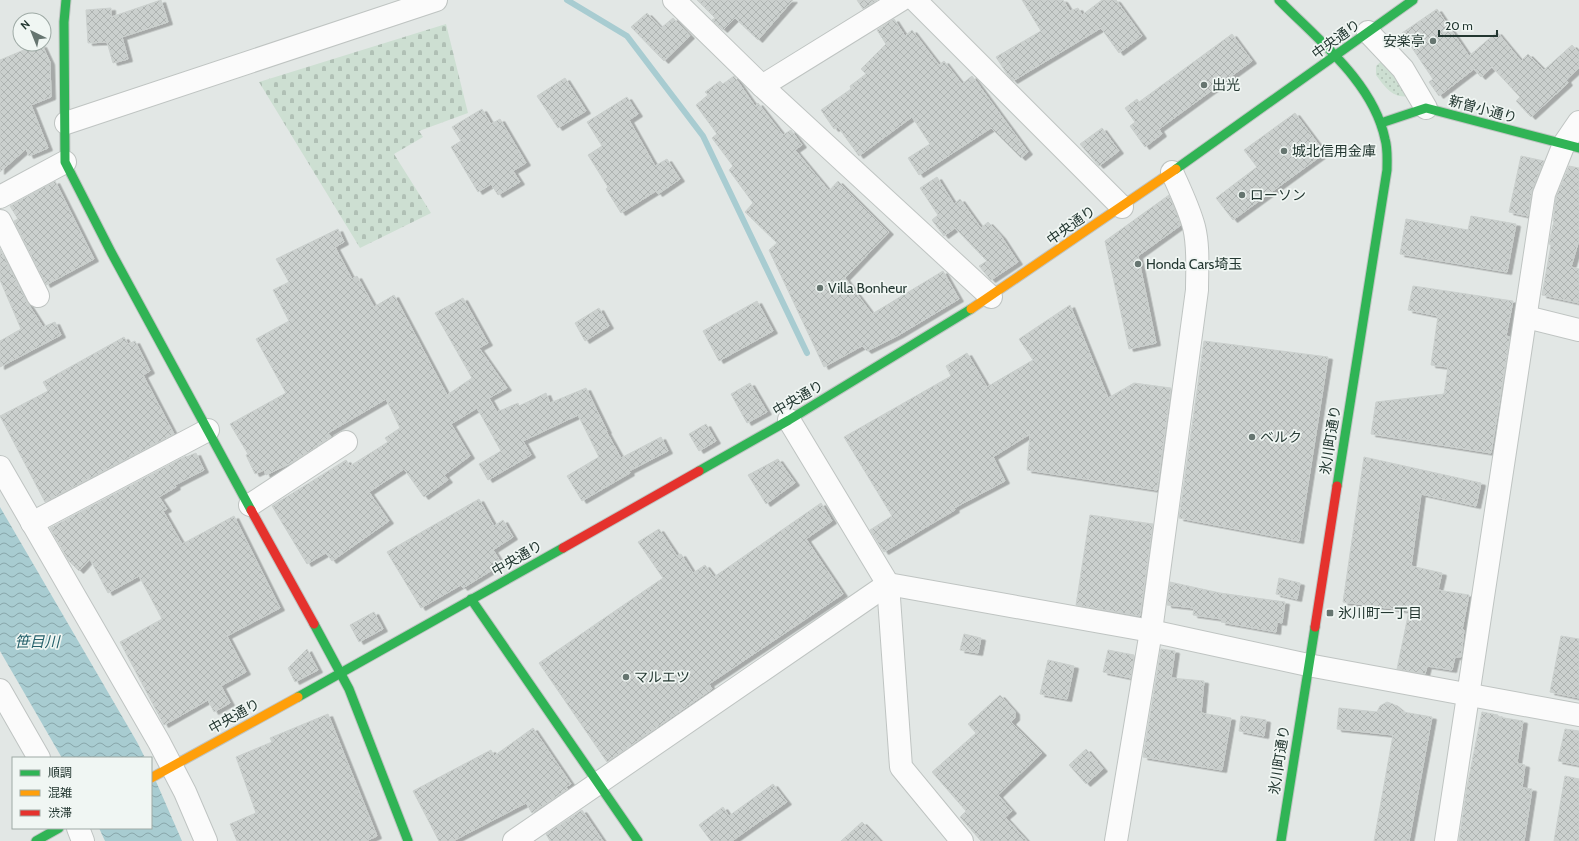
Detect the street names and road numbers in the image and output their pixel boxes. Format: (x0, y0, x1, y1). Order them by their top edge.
street label: 中央通り (1308, 15, 1364, 63)
street label: 新曽小通り (1447, 91, 1519, 127)
street label: 中央通り (1043, 202, 1099, 248)
street label: 中央通り (769, 376, 827, 420)
street label: 氷川町通り (1316, 404, 1344, 476)
street label: 中央通り (488, 536, 546, 580)
street label: 中央通り (205, 695, 263, 737)
street label: 氷川町通り (1265, 724, 1293, 796)

